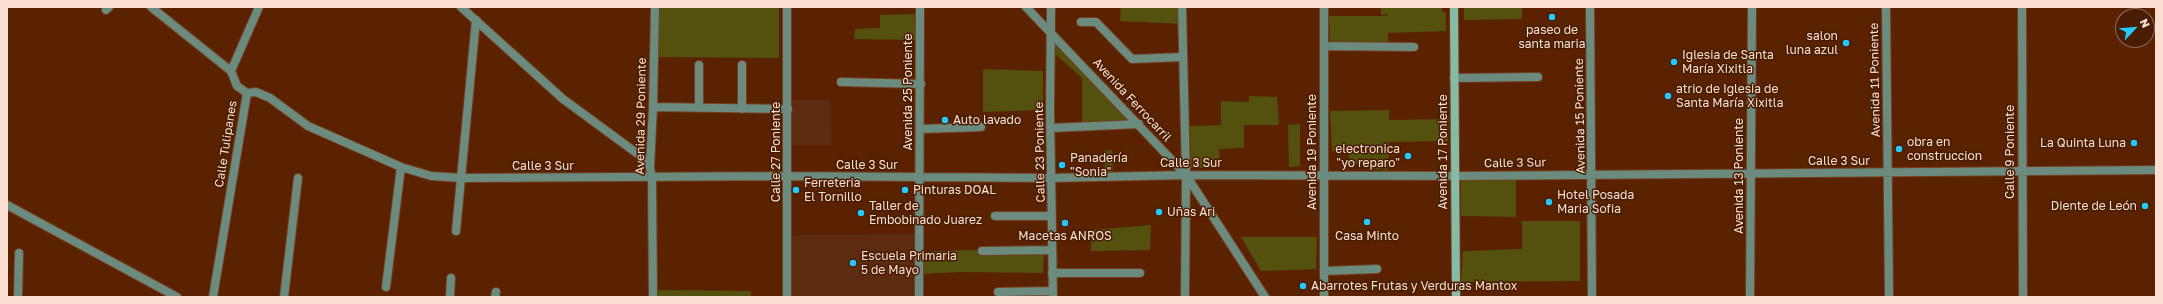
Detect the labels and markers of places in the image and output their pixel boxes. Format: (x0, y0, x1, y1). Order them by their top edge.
marker: paseo de santa maria (1547, 12, 1557, 22)
place label: paseo de santa maria (1518, 23, 1586, 51)
place label: salon luna azul (1786, 29, 1838, 57)
marker: salon luna azul (1841, 38, 1851, 48)
place label: Iglesia de Santa María Xixitla (1682, 48, 1774, 76)
marker: Iglesia de Santa María Xixitla (1669, 57, 1679, 67)
place label: atrio de Iglesia de Santa María Xixitla (1676, 82, 1783, 110)
marker: atrio de Iglesia de Santa María Xixitla (1663, 91, 1673, 101)
place label: Auto lavado (953, 113, 1021, 127)
marker: Auto lavado (940, 115, 950, 125)
place label: obra en construccion (1907, 135, 1982, 163)
place label: La Quinta Luna (2040, 136, 2126, 150)
marker: La Quinta Luna (2129, 138, 2139, 148)
place label: electronica "yo reparo" (1335, 142, 1400, 170)
marker: obra en construccion (1894, 144, 1904, 154)
place label: Panadería "Sonia" (1070, 151, 1128, 179)
marker: electronica "yo reparo" (1403, 151, 1413, 161)
marker: Panadería "Sonia" (1057, 160, 1067, 170)
place label: Ferreteria El Tornillo (804, 176, 862, 204)
place label: Pinturas DOAL (913, 183, 996, 197)
marker: Ferreteria El Tornillo (791, 185, 801, 195)
marker: Pinturas DOAL (900, 185, 910, 195)
place label: Hotel Posada Maria Sofia (1557, 188, 1634, 216)
marker: Hotel Posada Maria Sofia (1544, 197, 1554, 207)
place label: Taller de Embobinado Juarez (869, 199, 982, 227)
place label: Diente de León (2051, 199, 2137, 213)
marker: Diente de León (2140, 201, 2150, 211)
place label: Uñas Ari (1167, 205, 1215, 219)
marker: Uñas Ari (1154, 207, 1164, 217)
marker: Taller de Embobinado Juarez (856, 208, 866, 218)
marker: Casa Minto (1362, 217, 1372, 227)
marker: Macetas ANROS (1060, 218, 1070, 228)
place label: Macetas ANROS (1018, 229, 1112, 243)
place label: Casa Minto (1335, 229, 1399, 243)
place label: Escuela Primaria 5 de Mayo (861, 249, 957, 277)
marker: Escuela Primaria 5 de Mayo (848, 258, 858, 268)
place label: Abarrotes Frutas y Verduras Mantox (1311, 279, 1517, 293)
marker: Abarrotes Frutas y Verduras Mantox (1298, 281, 1308, 291)

